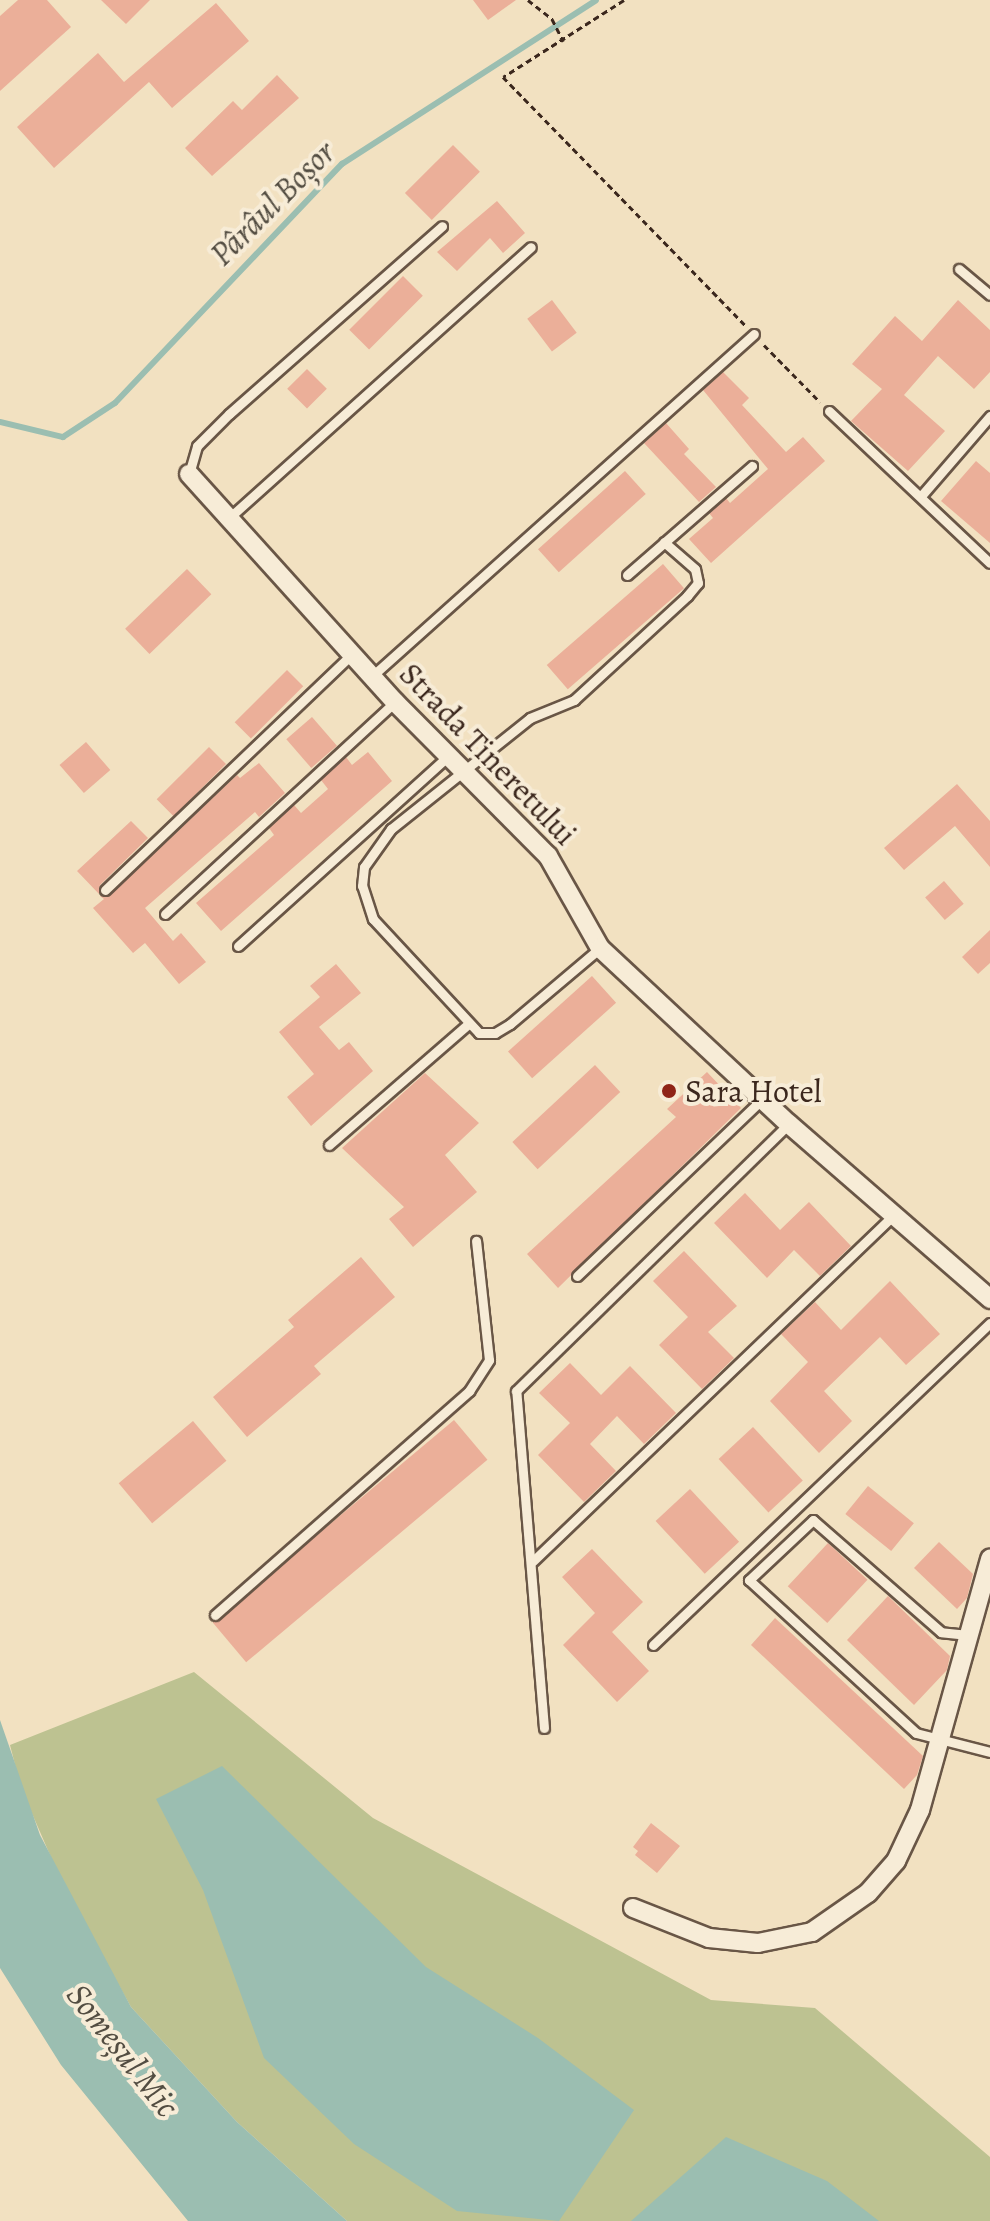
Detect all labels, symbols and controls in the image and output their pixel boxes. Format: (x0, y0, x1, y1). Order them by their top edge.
water label: Pârâul Boșor (201, 132, 343, 274)
street label: Strada Tineretului (391, 655, 585, 853)
place label: Sara Hotel (685, 1072, 822, 1110)
marker: Sara Hotel (660, 1082, 678, 1100)
water label: Someșul Mic (58, 1975, 188, 2125)

